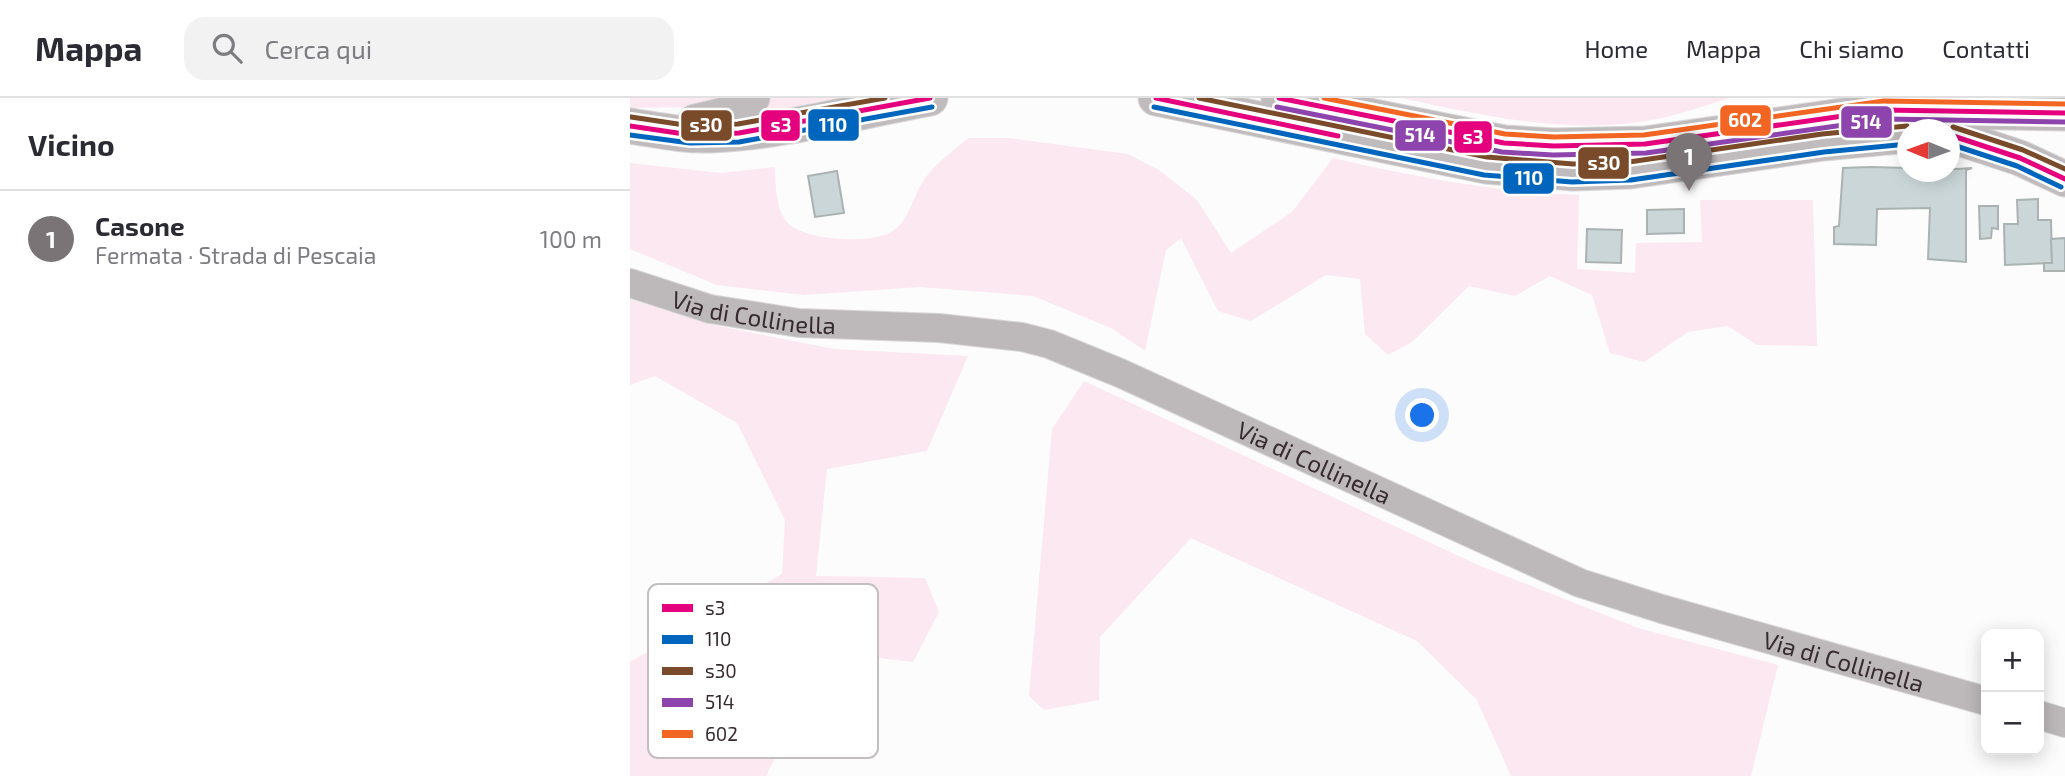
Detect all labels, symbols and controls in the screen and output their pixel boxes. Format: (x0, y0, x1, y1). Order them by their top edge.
search box (184, 17, 674, 80)
text: Mappa (35, 28, 142, 68)
icon: search (208, 29, 246, 67)
text: Cerca qui (264, 33, 372, 64)
text: Home (1584, 34, 1648, 63)
text: Mappa (1686, 34, 1761, 63)
text: Chi siamo (1799, 34, 1904, 63)
text: Contatti (1942, 34, 2030, 63)
line badge: 602 (1719, 104, 1772, 137)
line badge: 514 (1840, 105, 1893, 139)
line badge: 110 (807, 108, 860, 142)
text: 602 (1728, 108, 1762, 131)
line badge: s30 (680, 109, 733, 142)
line badge: s3 (760, 109, 801, 142)
text: 514 (1851, 110, 1881, 133)
text: s30 (690, 113, 722, 136)
text: s3 (771, 113, 791, 136)
text: 110 (819, 113, 847, 136)
line badge: 514 (1394, 119, 1447, 152)
north arrow (1897, 119, 1960, 182)
line badge: s3 (1453, 120, 1493, 154)
text: 514 (1405, 123, 1435, 146)
text: s3 (1463, 125, 1483, 148)
text: Vicino (28, 126, 115, 162)
pin: 1 (1666, 133, 1712, 191)
line badge: s30 (1577, 146, 1630, 180)
text: s30 (1588, 151, 1620, 174)
line badge: 110 (1502, 162, 1555, 195)
text: 110 (1515, 166, 1543, 189)
text: Casone (95, 210, 185, 241)
text: 1 (46, 225, 56, 253)
text: 100 m (540, 225, 602, 253)
text: Fermata · Strada di Pescaia (95, 241, 376, 269)
street label: Via di Collinella (668, 283, 836, 339)
your location (1405, 398, 1439, 432)
street label: Via di Collinella (1233, 414, 1396, 509)
legend (648, 584, 878, 758)
text: s3 (705, 596, 725, 619)
street label: Via di Collinella (1760, 624, 1928, 697)
text: 110 (705, 627, 732, 650)
map controls (1981, 629, 2044, 755)
button: + (1981, 629, 2044, 692)
text: s30 (705, 659, 737, 682)
text: 514 (705, 690, 734, 713)
button: − (1981, 692, 2044, 755)
text: 602 (705, 722, 738, 745)

